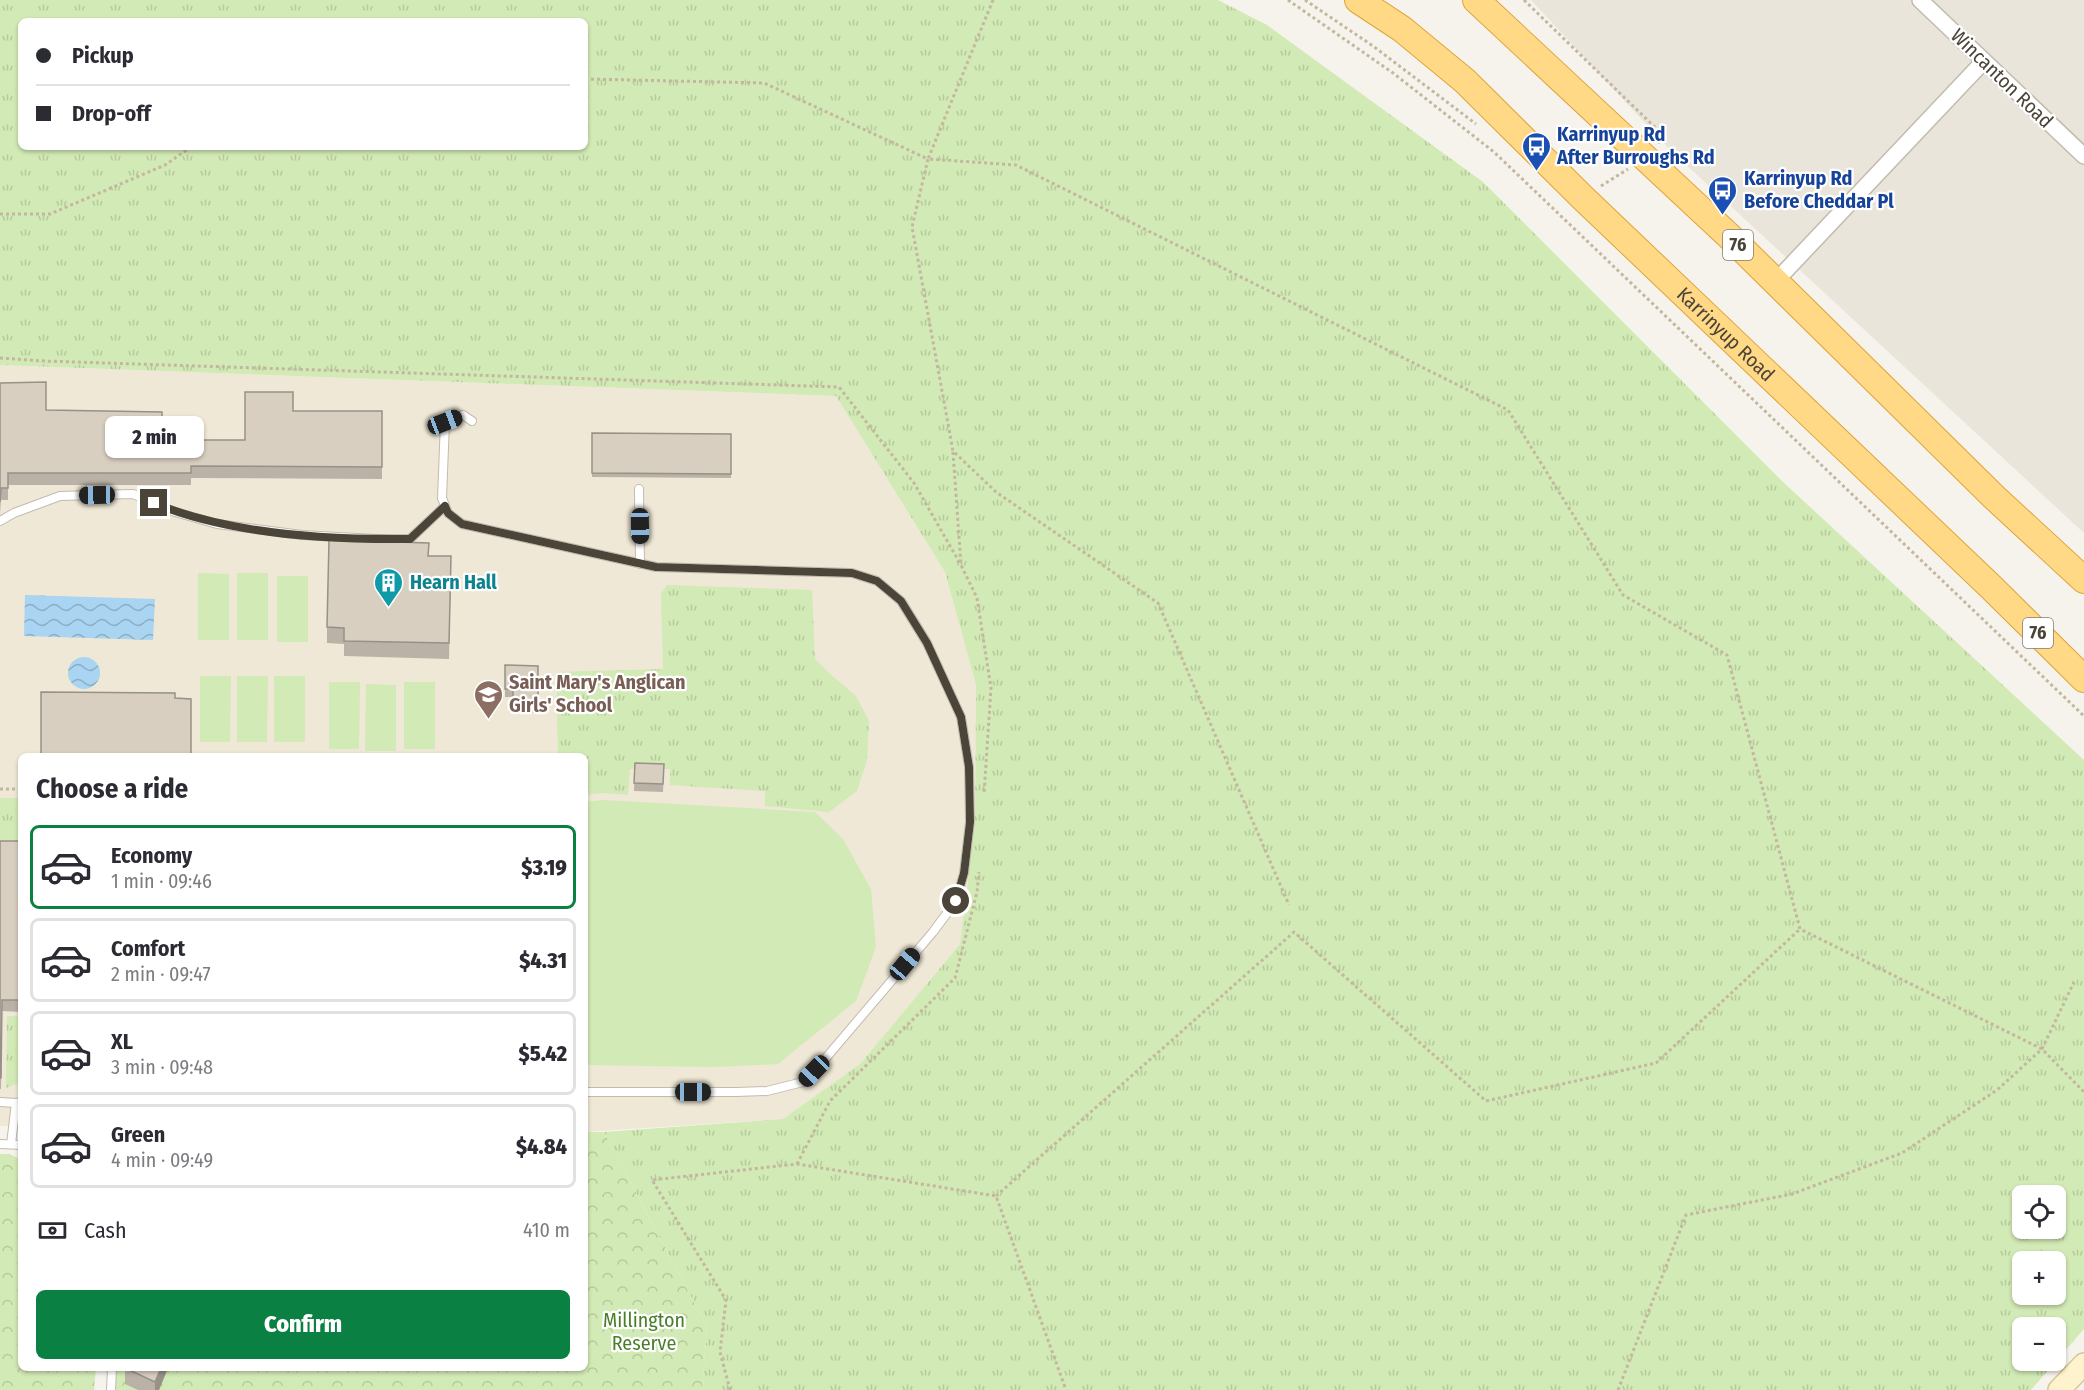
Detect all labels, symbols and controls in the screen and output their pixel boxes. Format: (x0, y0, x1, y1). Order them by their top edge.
street label: Wincanton Road (1946, 23, 2058, 133)
text: Pickup (72, 42, 134, 69)
text: Drop-off (72, 100, 151, 127)
place label: Karrinyup Rd After Burroughs Rd (1556, 122, 1715, 169)
bus stop icon: Karrinyup Rd After Burroughs Rd (1520, 130, 1552, 172)
place label: Karrinyup Rd Before Cheddar Pl (1744, 166, 1894, 213)
bus stop icon: Karrinyup Rd Before Cheddar Pl (1707, 174, 1739, 216)
road number: 76 (1723, 230, 1753, 260)
street label: Karrinyup Road (1672, 282, 1780, 386)
car (425, 407, 465, 437)
callout: 2 min (104, 416, 204, 458)
text: 2 min (132, 425, 177, 449)
car (79, 486, 115, 504)
route end (140, 489, 167, 516)
car (631, 508, 649, 544)
building icon: Hearn Hall (373, 566, 405, 608)
place label: Hearn Hall (410, 570, 497, 594)
road number: 76 (2023, 618, 2053, 648)
place label: Saint Mary's Anglican Girls' School (509, 670, 685, 717)
school or university icon: Saint Mary's Anglican Girls' School (472, 678, 504, 720)
text: Choose a ride (36, 773, 188, 805)
icon: car (39, 840, 93, 894)
text: Economy (111, 842, 192, 869)
text: $3.19 (521, 854, 567, 881)
text: 1 min · 09:46 (111, 869, 212, 893)
route start (942, 887, 969, 914)
icon: car (39, 933, 93, 987)
text: Comfort (111, 935, 185, 962)
car (887, 944, 923, 984)
text: $4.31 (519, 947, 567, 974)
text: 2 min · 09:47 (111, 962, 211, 986)
icon: car (39, 1026, 93, 1080)
text: XL (111, 1028, 133, 1055)
text: $5.42 (519, 1040, 567, 1067)
car (795, 1052, 833, 1090)
text: 3 min · 09:48 (111, 1055, 213, 1079)
car (675, 1083, 711, 1101)
icon: car (39, 1119, 93, 1173)
text: Green (111, 1121, 165, 1148)
text: $4.84 (516, 1133, 567, 1160)
text: 4 min · 09:49 (111, 1148, 213, 1172)
map controls (2012, 1185, 2066, 1371)
button: locate (2012, 1185, 2066, 1239)
icon: cash (36, 1214, 69, 1247)
text: Cash (84, 1217, 127, 1244)
text: 410 m (523, 1218, 570, 1242)
button: + (2012, 1251, 2066, 1305)
button: Confirm (36, 1290, 570, 1359)
park label: Millington Reserve (603, 1308, 685, 1355)
button: − (2012, 1317, 2066, 1371)

